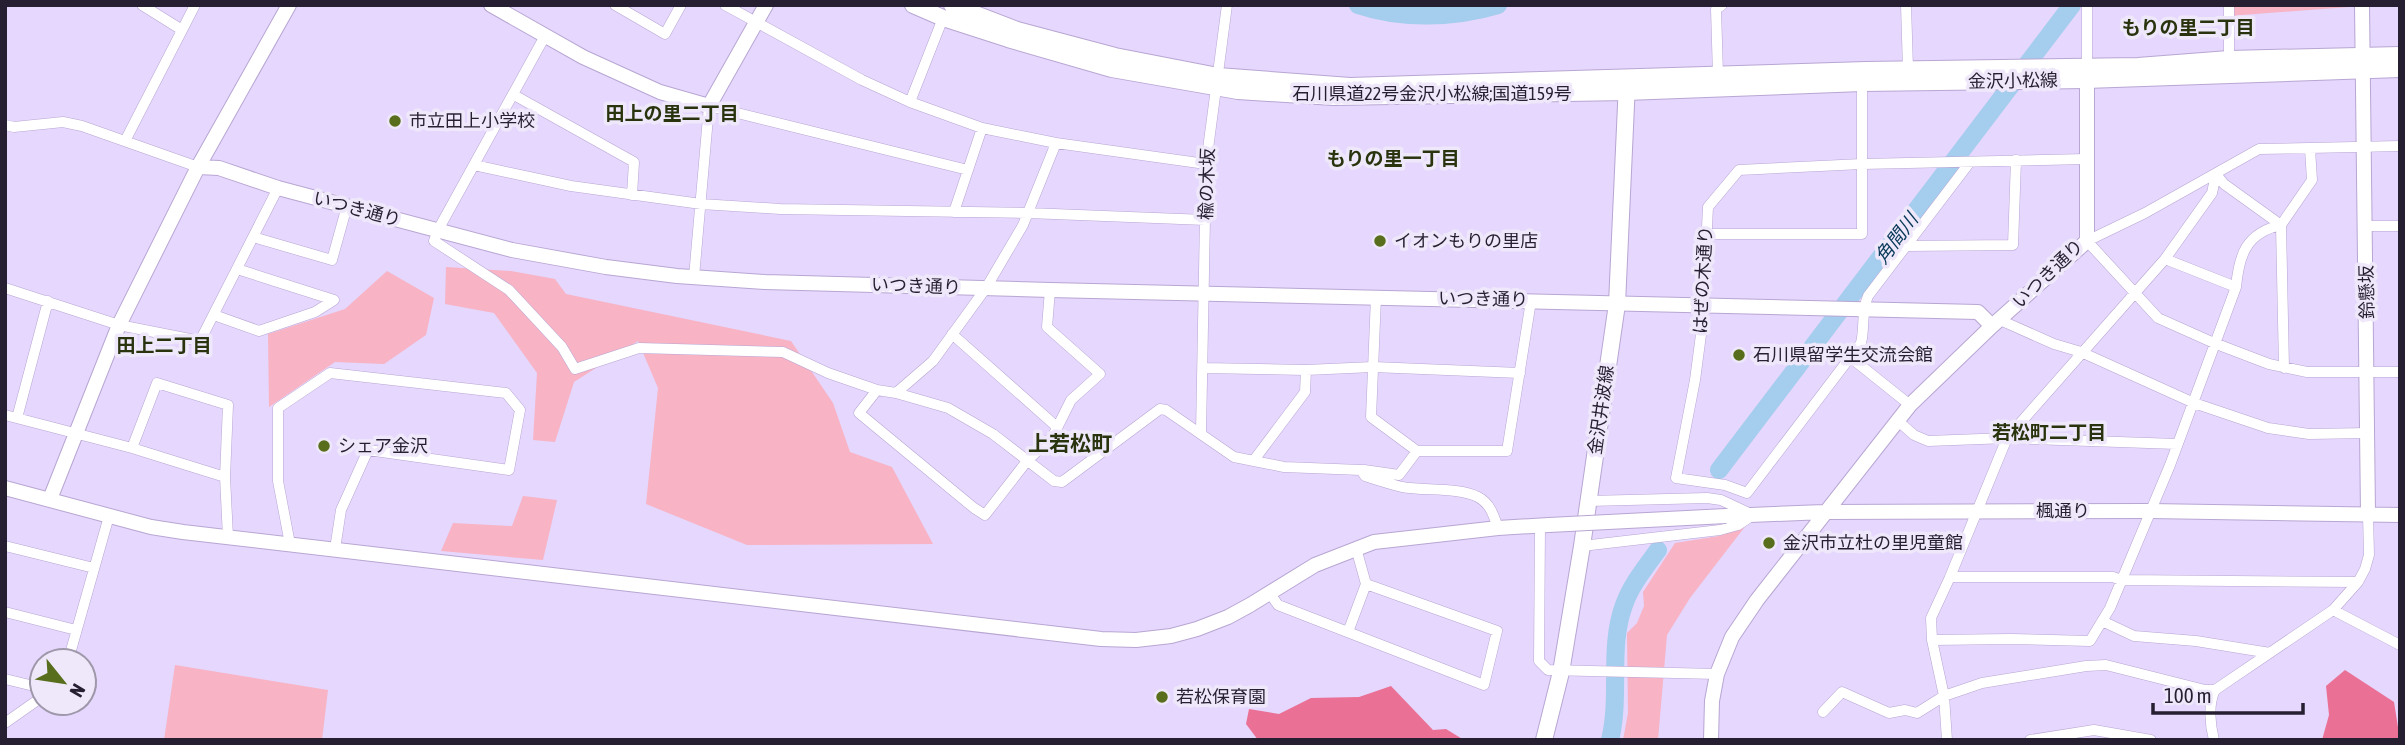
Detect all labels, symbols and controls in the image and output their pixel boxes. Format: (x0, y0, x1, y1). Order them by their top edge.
district label: もりの里二丁目 (2121, 16, 2255, 38)
street label: 金沢小松線 (1968, 69, 2058, 92)
street label: 石川県道22号金沢小松線;国道159号 (1292, 83, 1572, 104)
district label: 田上の里二丁目 (605, 102, 739, 124)
place label: 市立田上小学校 (409, 110, 535, 131)
marker: 市立田上小学校 (387, 113, 403, 129)
district label: もりの里一丁目 (1326, 147, 1460, 169)
street label: 楡の木坂 (1195, 148, 1218, 220)
street label: いつき通り (311, 187, 403, 230)
water label: 角間川 (1870, 207, 1923, 267)
street label: はぜの木通り (1689, 225, 1716, 334)
place label: イオンもりの里店 (1394, 230, 1538, 251)
marker: イオンもりの里店 (1372, 233, 1388, 249)
street label: いつき通り (2008, 235, 2087, 312)
street label: 鈴懸坂 (2356, 265, 2377, 319)
street label: いつき通り (871, 273, 961, 298)
street label: いつき通り (1438, 287, 1528, 310)
district label: 田上二丁目 (116, 334, 212, 356)
place label: 石川県留学生交流会館 (1753, 344, 1933, 365)
marker: 石川県留学生交流会館 (1731, 347, 1747, 363)
street label: 金沢井波線 (1584, 364, 1617, 456)
district label: 若松町二丁目 (1992, 421, 2106, 443)
district label: 上若松町 (1028, 431, 1112, 455)
place label: シェア金沢 (338, 435, 428, 456)
marker: シェア金沢 (316, 438, 332, 454)
street label: 楓通り (2036, 500, 2090, 521)
place label: 金沢市立杜の里児童館 (1783, 532, 1963, 553)
marker: 金沢市立杜の里児童館 (1761, 535, 1777, 551)
north arrow (28, 647, 98, 717)
scale bar (2153, 672, 2304, 716)
text: N (65, 680, 90, 701)
text: 100 m (2164, 683, 2212, 707)
place label: 若松保育園 (1176, 686, 1266, 707)
marker: 若松保育園 (1154, 689, 1170, 705)

